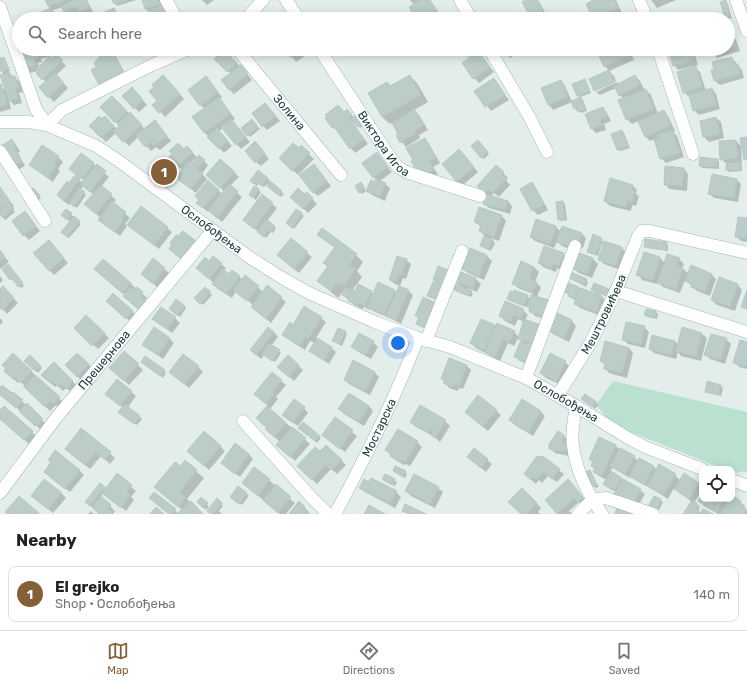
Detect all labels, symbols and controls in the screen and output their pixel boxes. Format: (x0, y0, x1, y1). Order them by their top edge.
search box (12, 12, 735, 56)
icon: search (26, 23, 48, 45)
text: Search here (58, 25, 142, 43)
street label: Золина (270, 91, 308, 133)
street label: Виктора Игоа (355, 108, 412, 180)
pin: 1 (151, 157, 177, 187)
street label: Ослобођења (178, 202, 245, 256)
street label: Мештровићева (578, 272, 629, 357)
street label: Прешернова (75, 327, 133, 393)
your location (388, 333, 408, 353)
street label: Ослобођења (531, 377, 601, 425)
street label: Мостарска (359, 396, 399, 459)
map controls (699, 466, 735, 502)
button: locate (699, 466, 735, 502)
text: Nearby (16, 530, 77, 550)
text: El grejko (55, 578, 119, 596)
text: 1 (27, 587, 33, 602)
text: 140 m (693, 587, 730, 602)
text: Shop · Ослобођења (55, 596, 175, 611)
tab: Map (107, 640, 129, 677)
tab: Directions (343, 640, 395, 677)
tab: Saved (609, 640, 640, 677)

